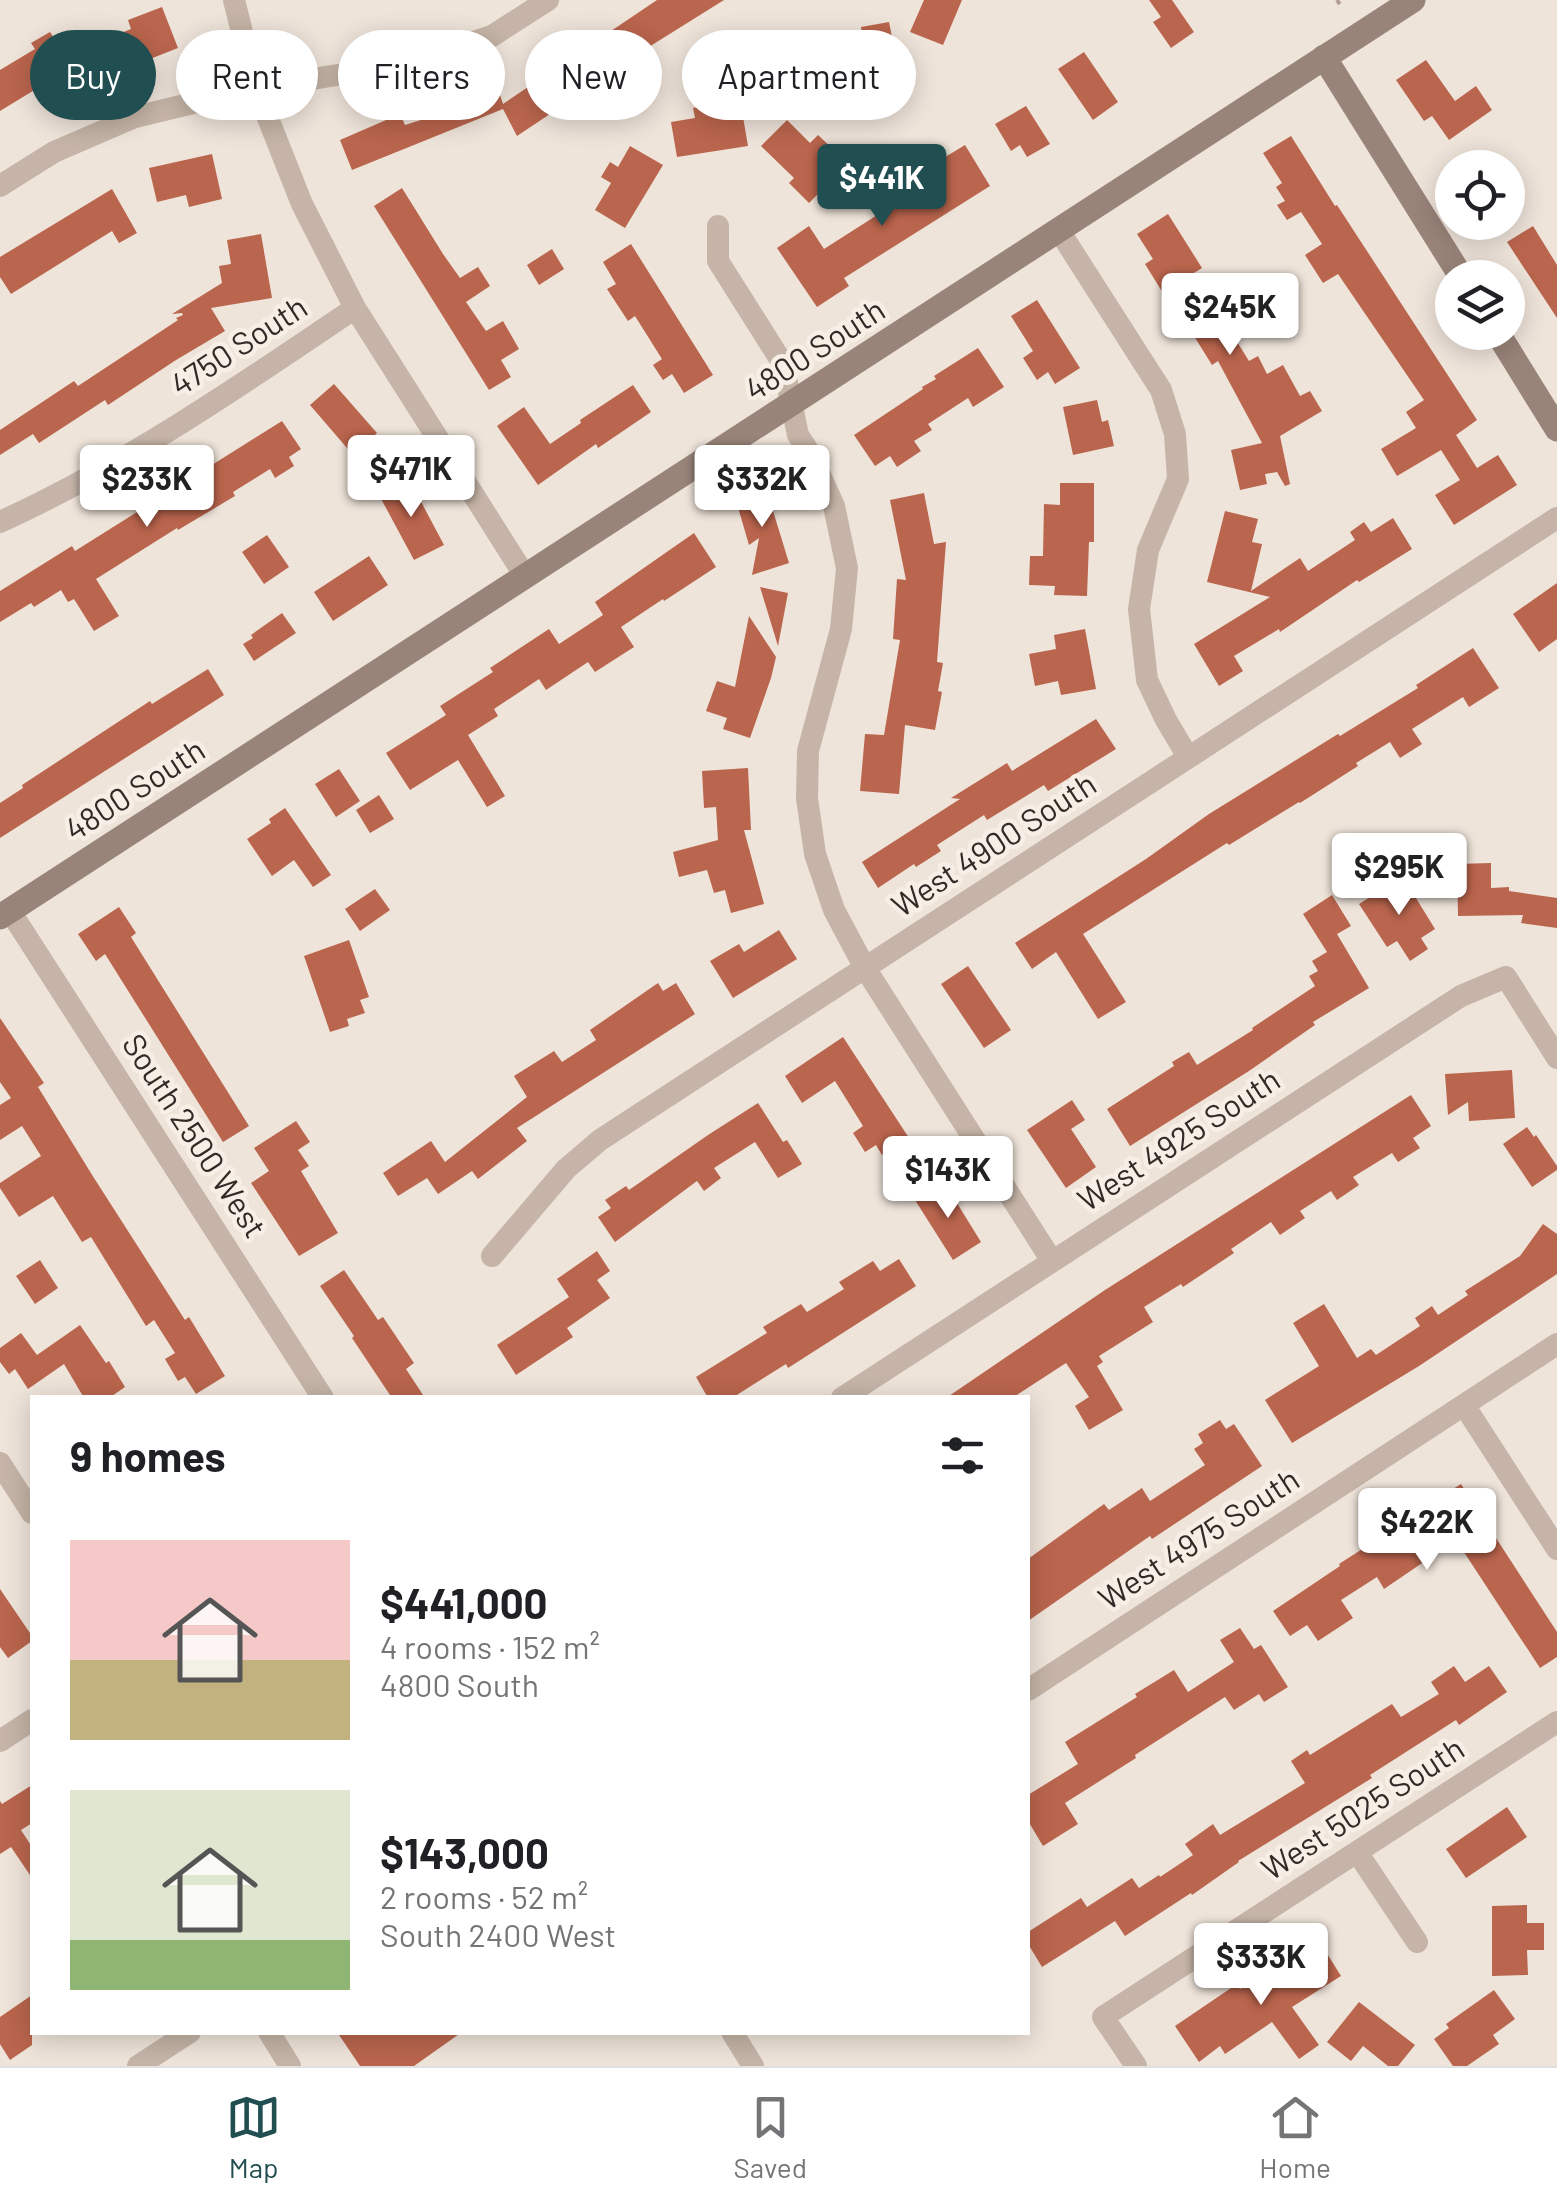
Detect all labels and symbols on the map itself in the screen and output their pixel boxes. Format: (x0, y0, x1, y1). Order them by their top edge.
pin: $441K (812, 144, 952, 229)
pin: $245K (1160, 273, 1300, 358)
street label: 4750 South (163, 286, 313, 402)
street label: 4800 South (737, 289, 891, 408)
pin: $471K (341, 435, 481, 520)
pin: $233K (77, 445, 217, 530)
pin: $332K (692, 445, 832, 530)
street label: 4800 South (57, 729, 211, 848)
street label: West 4900 South (884, 763, 1102, 923)
pin: $295K (1329, 833, 1469, 918)
street label: South 2500 West (116, 1026, 276, 1244)
street label: West 4925 South (1070, 1059, 1286, 1218)
pin: $143K (878, 1136, 1018, 1221)
street label: West 4975 South (1091, 1458, 1305, 1616)
pin: $422K (1357, 1488, 1497, 1573)
street label: West 5025 South (1254, 1728, 1470, 1887)
pin: $333K (1191, 1923, 1331, 2008)

